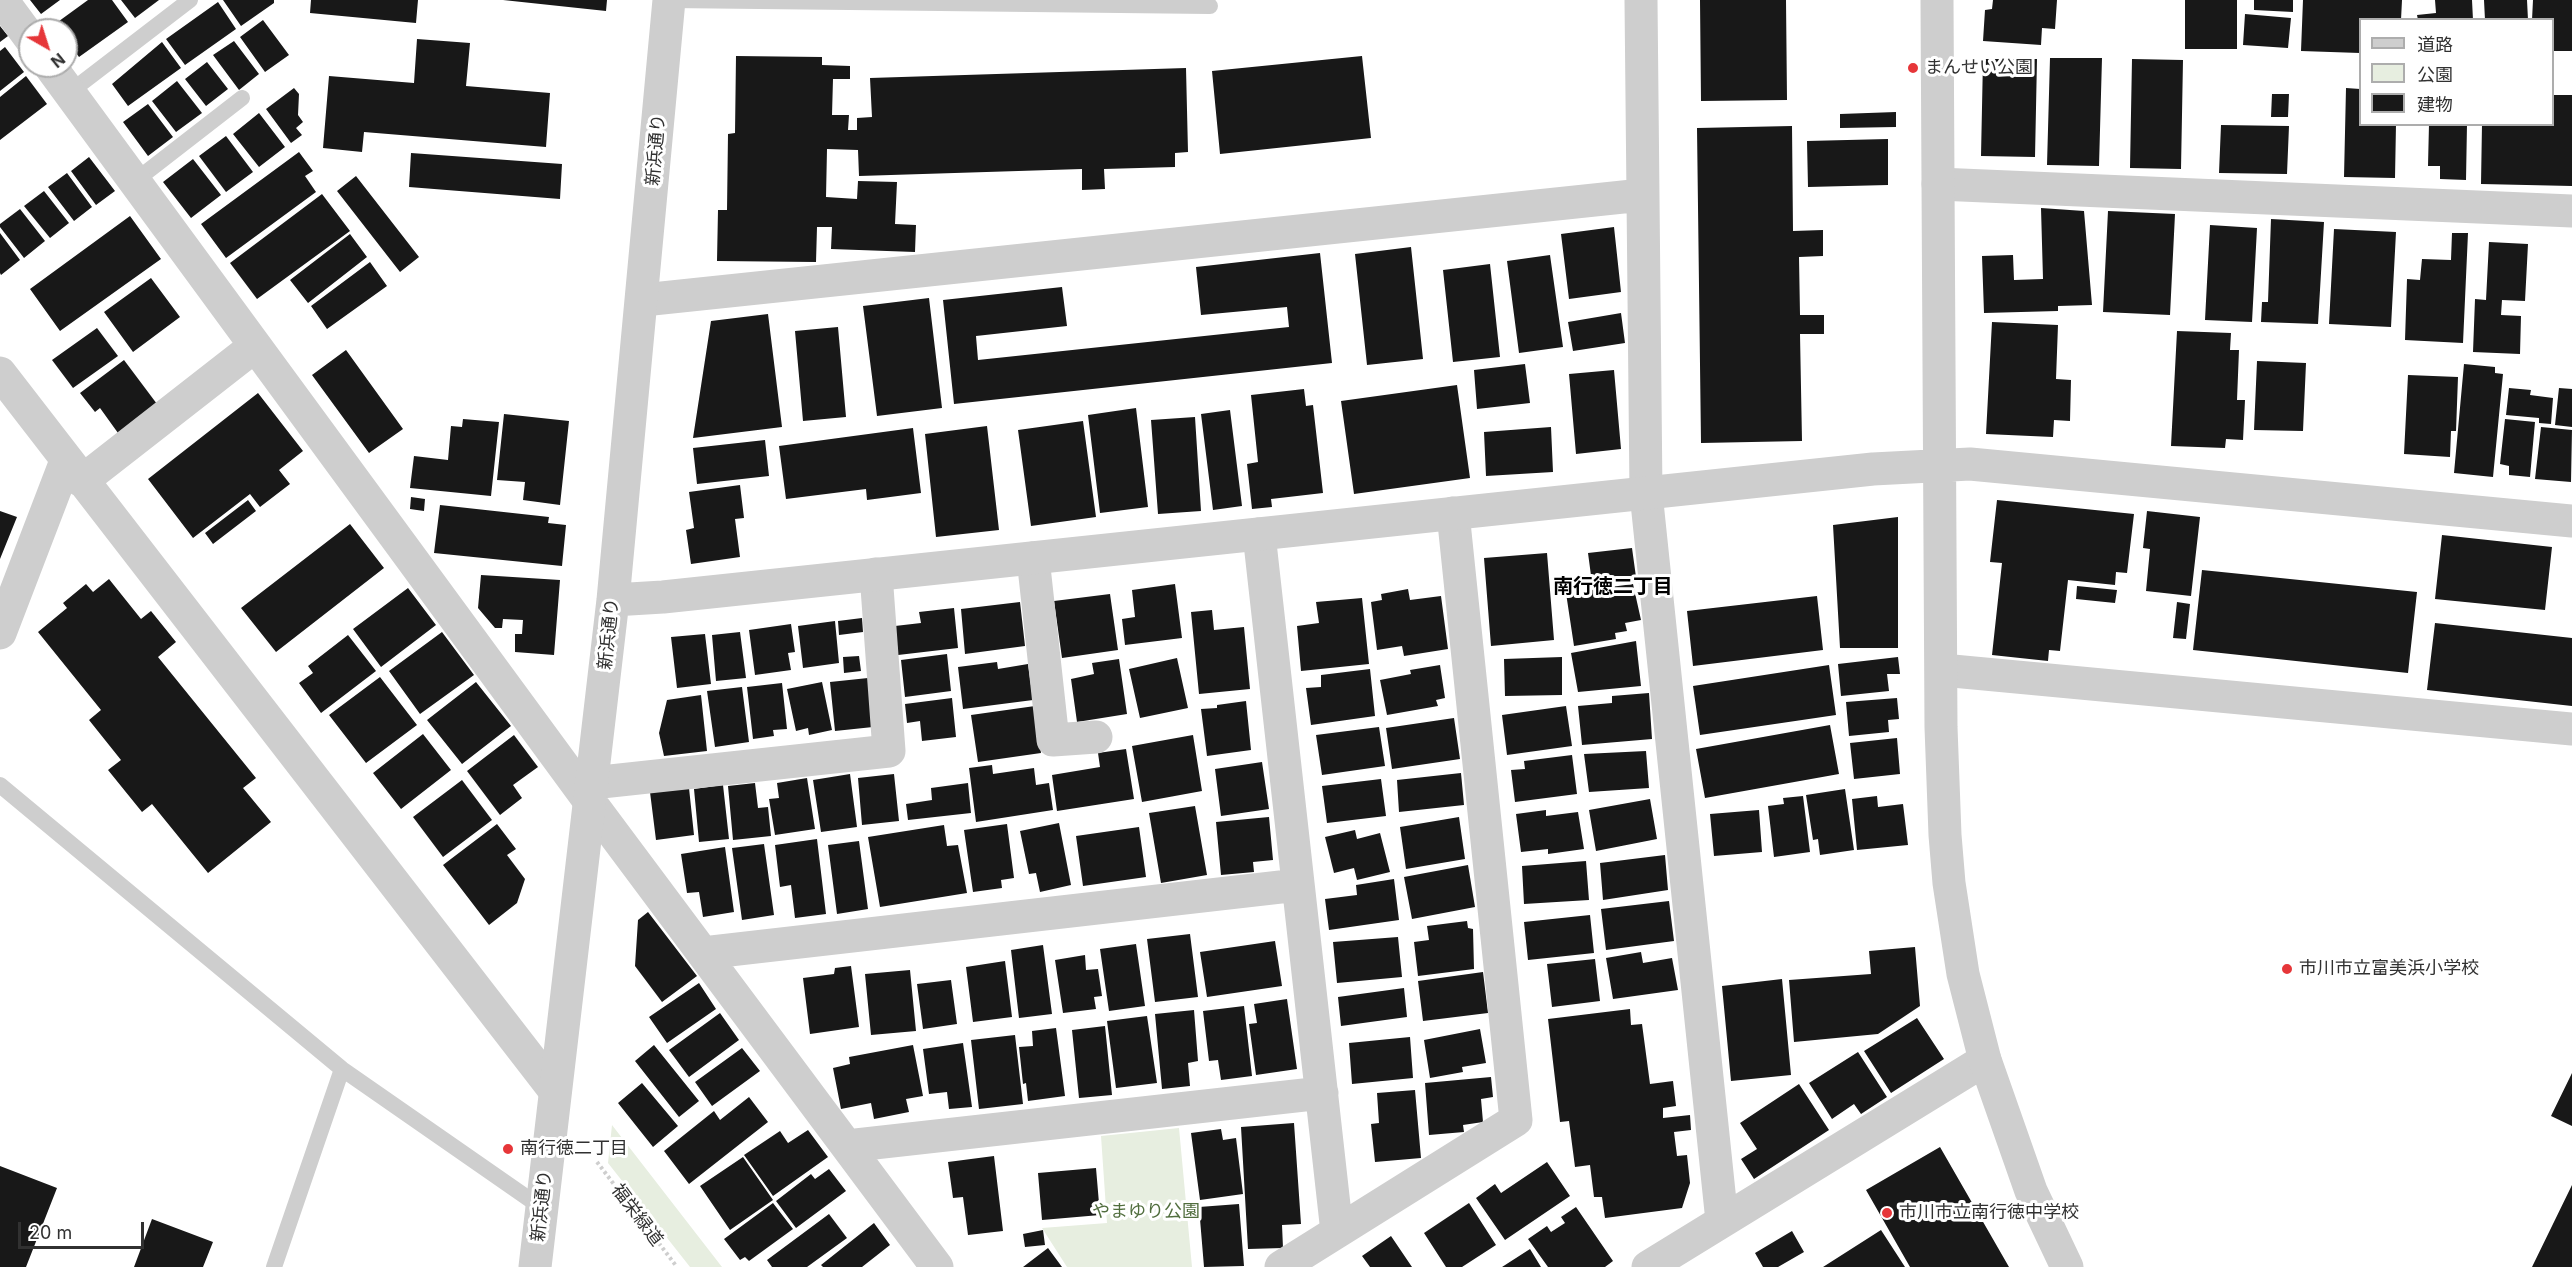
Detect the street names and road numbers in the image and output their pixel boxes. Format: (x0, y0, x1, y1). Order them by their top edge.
street label: 新浜通り (642, 113, 670, 187)
street label: 新浜通り (594, 597, 624, 671)
street label: 新浜通り (527, 1169, 557, 1243)
street label: 福栄緑道 (607, 1180, 667, 1250)

